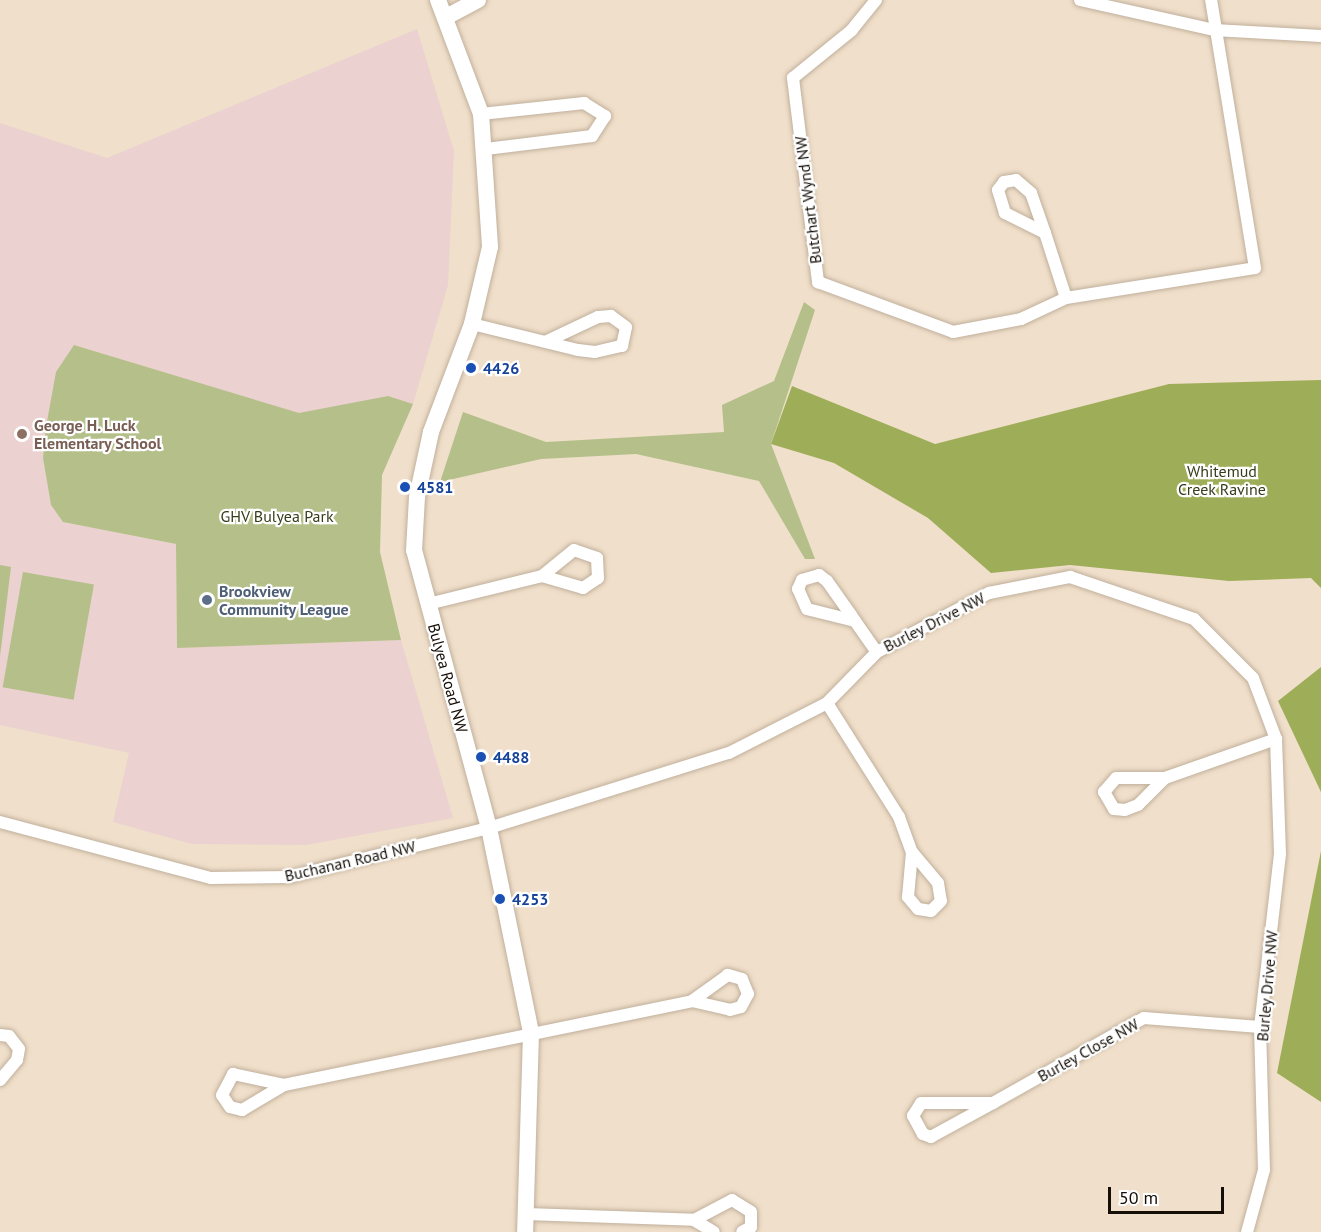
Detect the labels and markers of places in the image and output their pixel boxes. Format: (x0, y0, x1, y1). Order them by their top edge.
place label: 4426 (483, 358, 519, 378)
marker: 4426 (464, 361, 478, 375)
place label: George H. Luck Elementary School (34, 415, 162, 453)
marker: George H. Luck Elementary School (15, 427, 29, 441)
place label: 4581 (417, 477, 453, 497)
marker: 4581 (398, 480, 412, 494)
place label: Brookview Community League (219, 581, 349, 619)
marker: Brookview Community League (200, 593, 214, 607)
place label: 4488 (493, 747, 529, 767)
marker: 4488 (474, 750, 488, 764)
place label: 4253 (512, 889, 548, 909)
marker: 4253 (493, 892, 507, 906)

